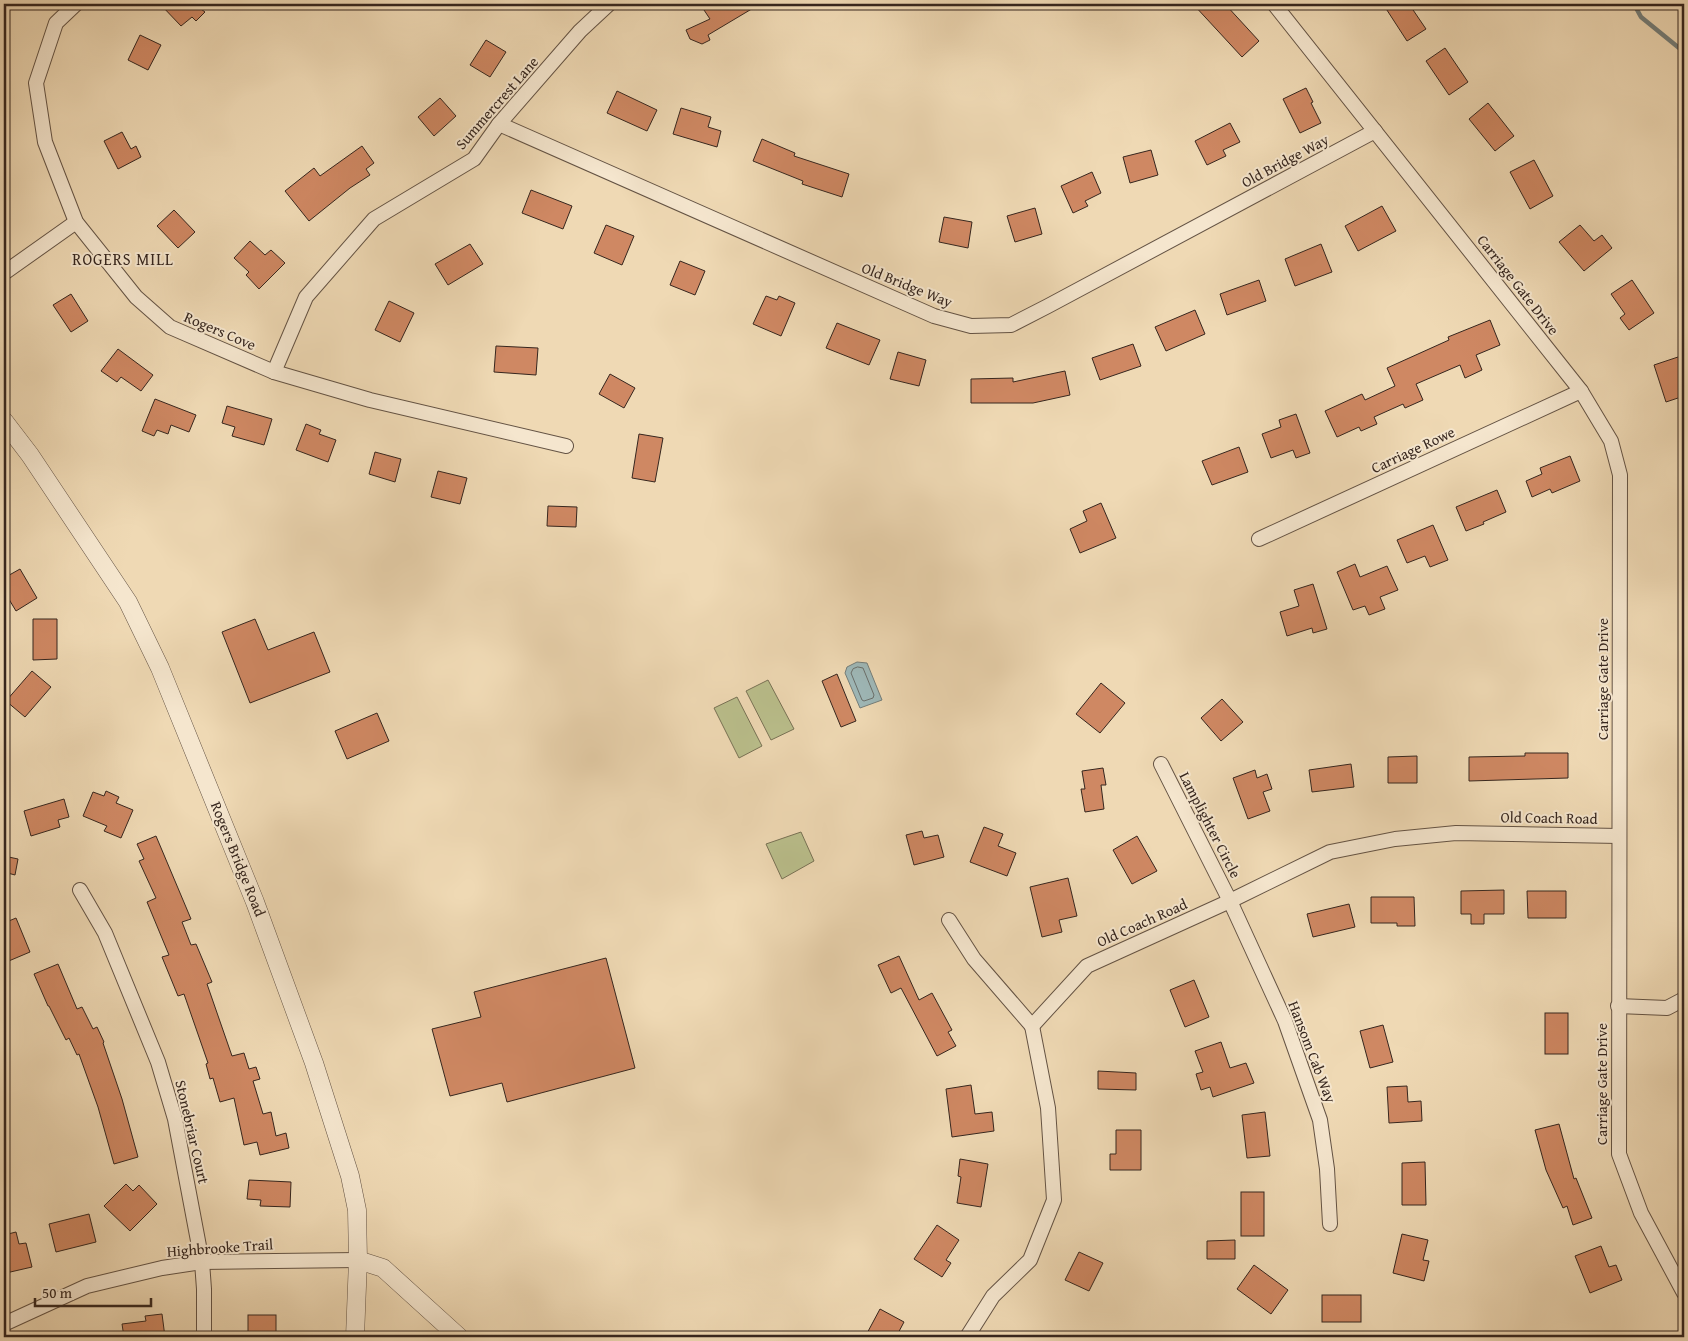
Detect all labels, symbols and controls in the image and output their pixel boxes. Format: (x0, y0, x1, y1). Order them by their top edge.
street label: Summercrest Lane (450, 52, 543, 154)
street label: Old Bridge Way (1237, 128, 1333, 192)
street label: Carriage Gate Drive (1473, 230, 1564, 339)
district label: ROGERS MILL (72, 247, 174, 271)
street label: Old Bridge Way (859, 257, 956, 312)
street label: Rogers Cove (181, 306, 259, 355)
street label: Carriage Rowe (1367, 421, 1458, 478)
street label: Carriage Gate Drive (1592, 618, 1613, 740)
street label: Lamplighter Circle (1175, 768, 1246, 882)
street label: Rogers Bridge Road (206, 798, 271, 919)
street label: Old Coach Road (1500, 806, 1598, 829)
street label: Old Coach Road (1093, 893, 1190, 952)
street label: Hansom Cab Way (1283, 998, 1342, 1106)
street label: Carriage Gate Drive (1591, 1023, 1612, 1145)
street label: Stonebriar Court (170, 1078, 215, 1187)
street label: Highbrooke Trail (166, 1233, 274, 1262)
scale bar (35, 1276, 151, 1308)
text: 50 m (42, 1282, 73, 1303)

